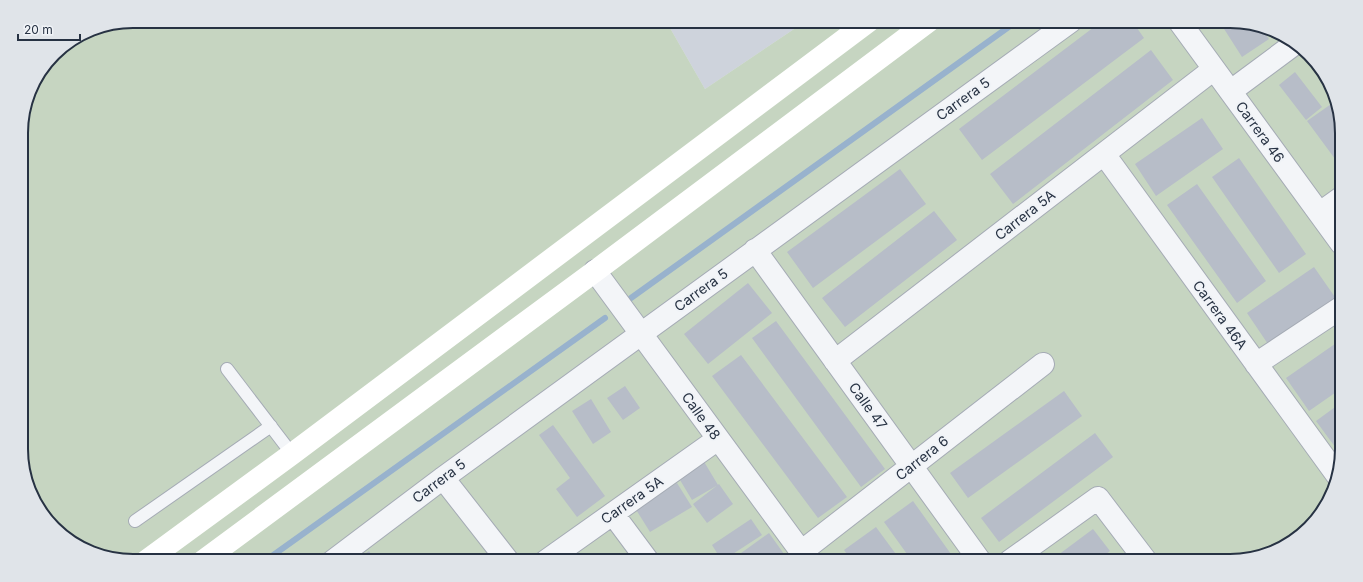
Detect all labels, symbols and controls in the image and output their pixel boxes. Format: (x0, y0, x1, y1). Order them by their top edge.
scale bar (18, 16, 80, 42)
text: 20 m (24, 22, 53, 37)
street label: Carrera 5 (932, 73, 993, 124)
street label: Carrera 46 (1232, 98, 1288, 166)
street label: Carrera 5A (991, 186, 1059, 243)
street label: Carrera 5 (670, 264, 731, 315)
street label: Carrera 46A (1190, 277, 1251, 353)
street label: Calle 47 (846, 379, 891, 433)
street label: Calle 48 (678, 389, 724, 443)
street label: Carrera 6 (892, 432, 952, 484)
street label: Carrera 5 (409, 455, 469, 506)
street label: Carrera 5A (597, 472, 666, 527)

